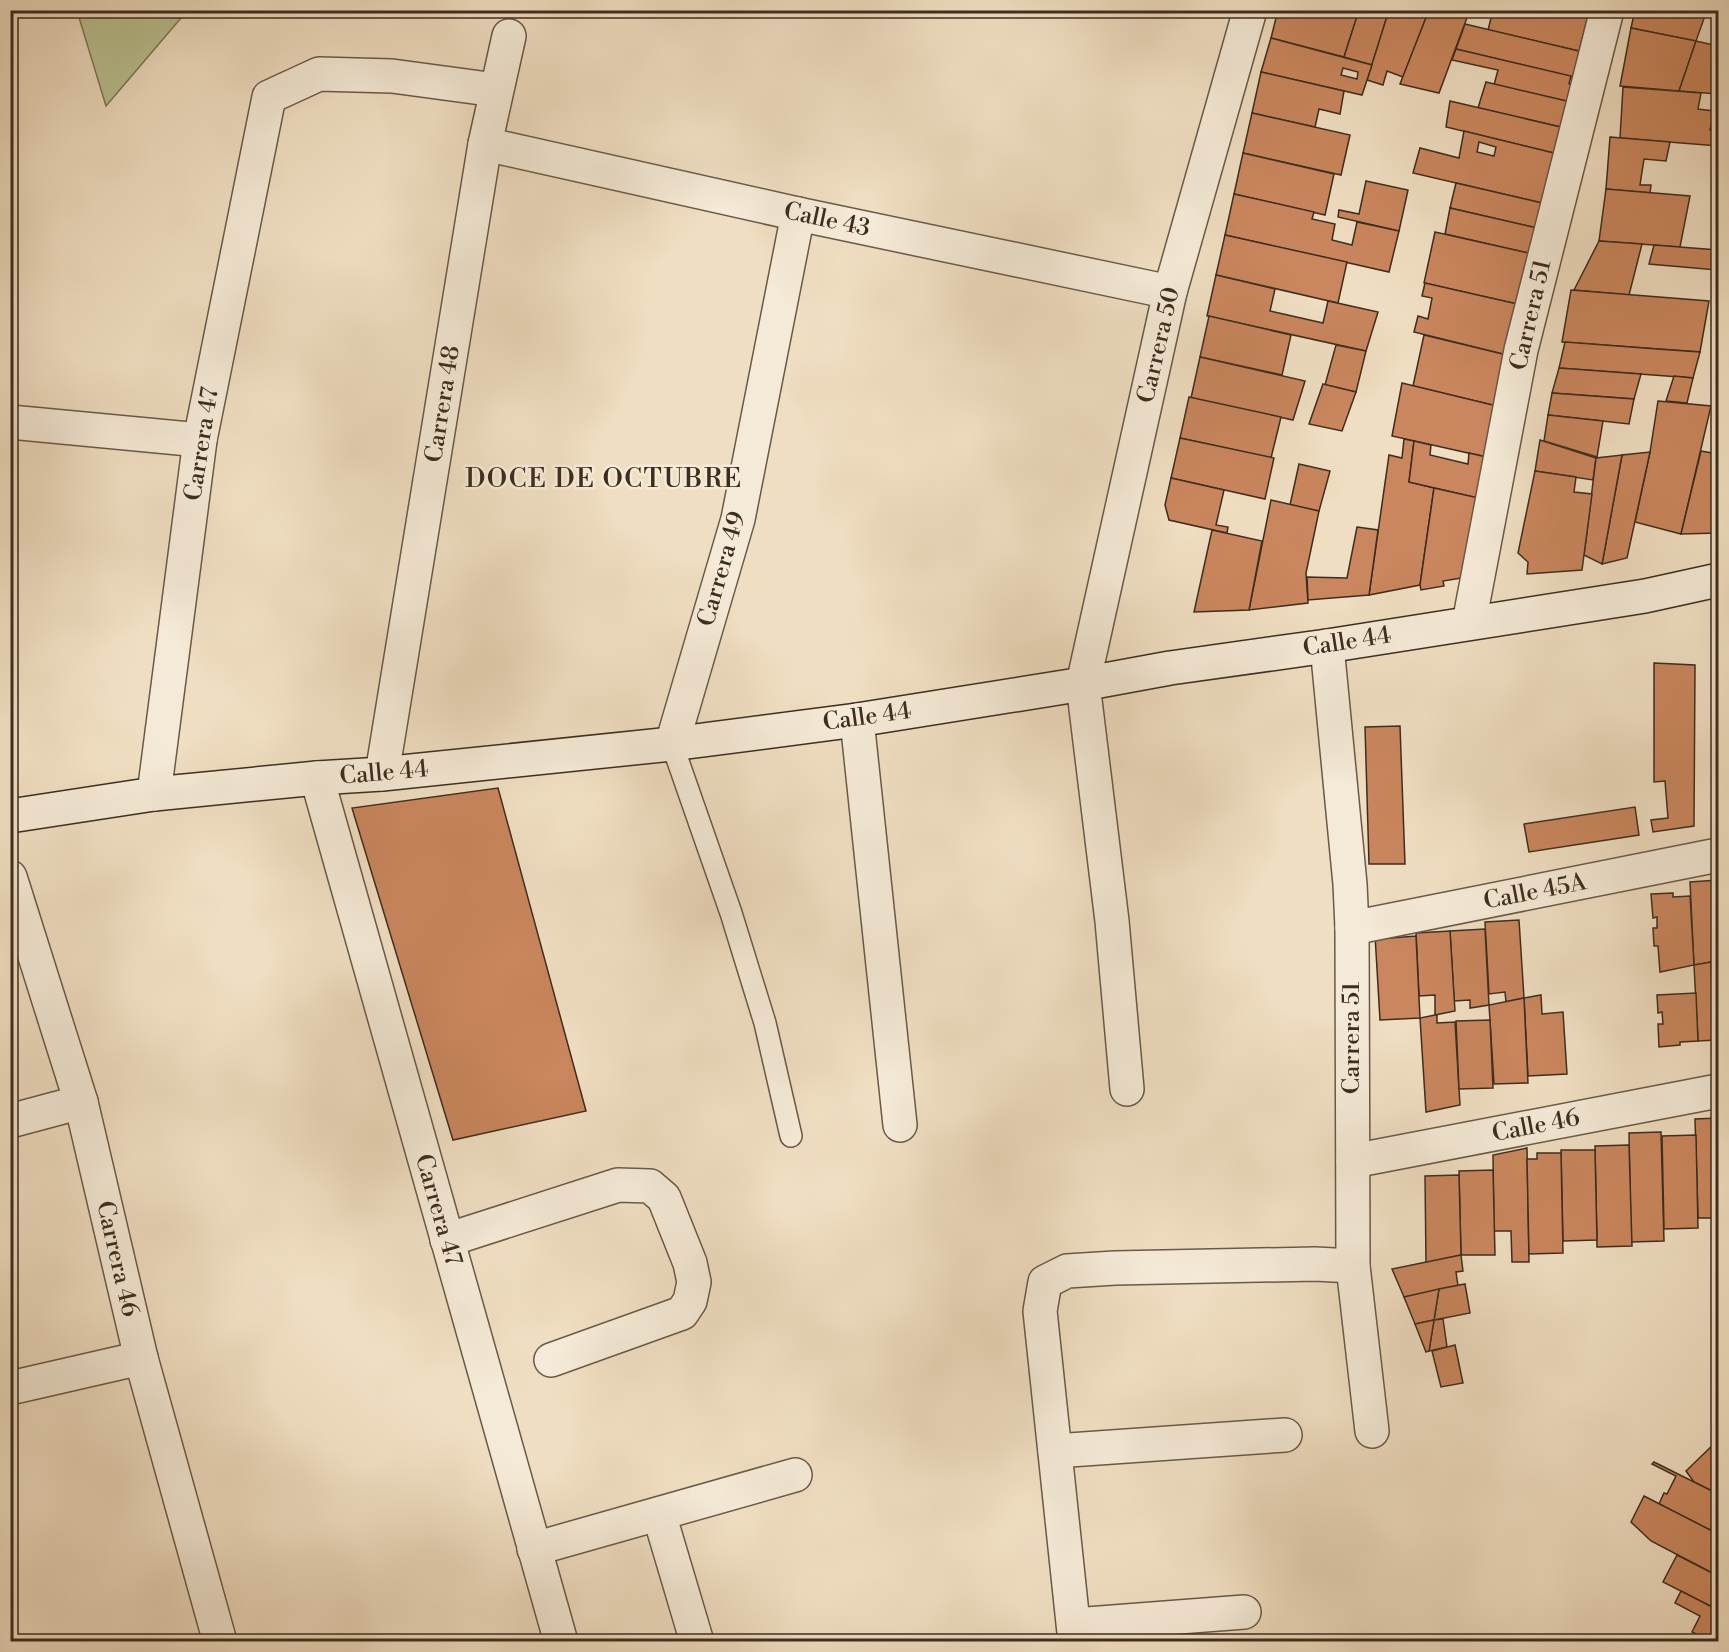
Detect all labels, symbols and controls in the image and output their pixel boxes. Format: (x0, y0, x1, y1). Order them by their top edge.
street label: Calle 43 (781, 196, 873, 244)
street label: Carrera 51 (1504, 256, 1558, 373)
street label: Carrera 50 (1131, 284, 1187, 406)
street label: Carrera 48 (419, 343, 467, 465)
street label: Carrera 47 (178, 385, 226, 503)
district label: DOCE DE OCTUBRE (465, 463, 743, 495)
street label: Carrera 49 (691, 508, 753, 630)
street label: Calle 44 (1301, 620, 1393, 664)
street label: Calle 44 (821, 696, 913, 738)
street label: Calle 44 (338, 754, 430, 792)
street label: Calle 45A (1481, 867, 1589, 917)
street label: Carrera 51 (1337, 981, 1367, 1094)
street label: Calle 46 (1490, 1103, 1582, 1149)
street label: Carrera 47 (408, 1151, 468, 1269)
street label: Carrera 46 (89, 1198, 145, 1320)

